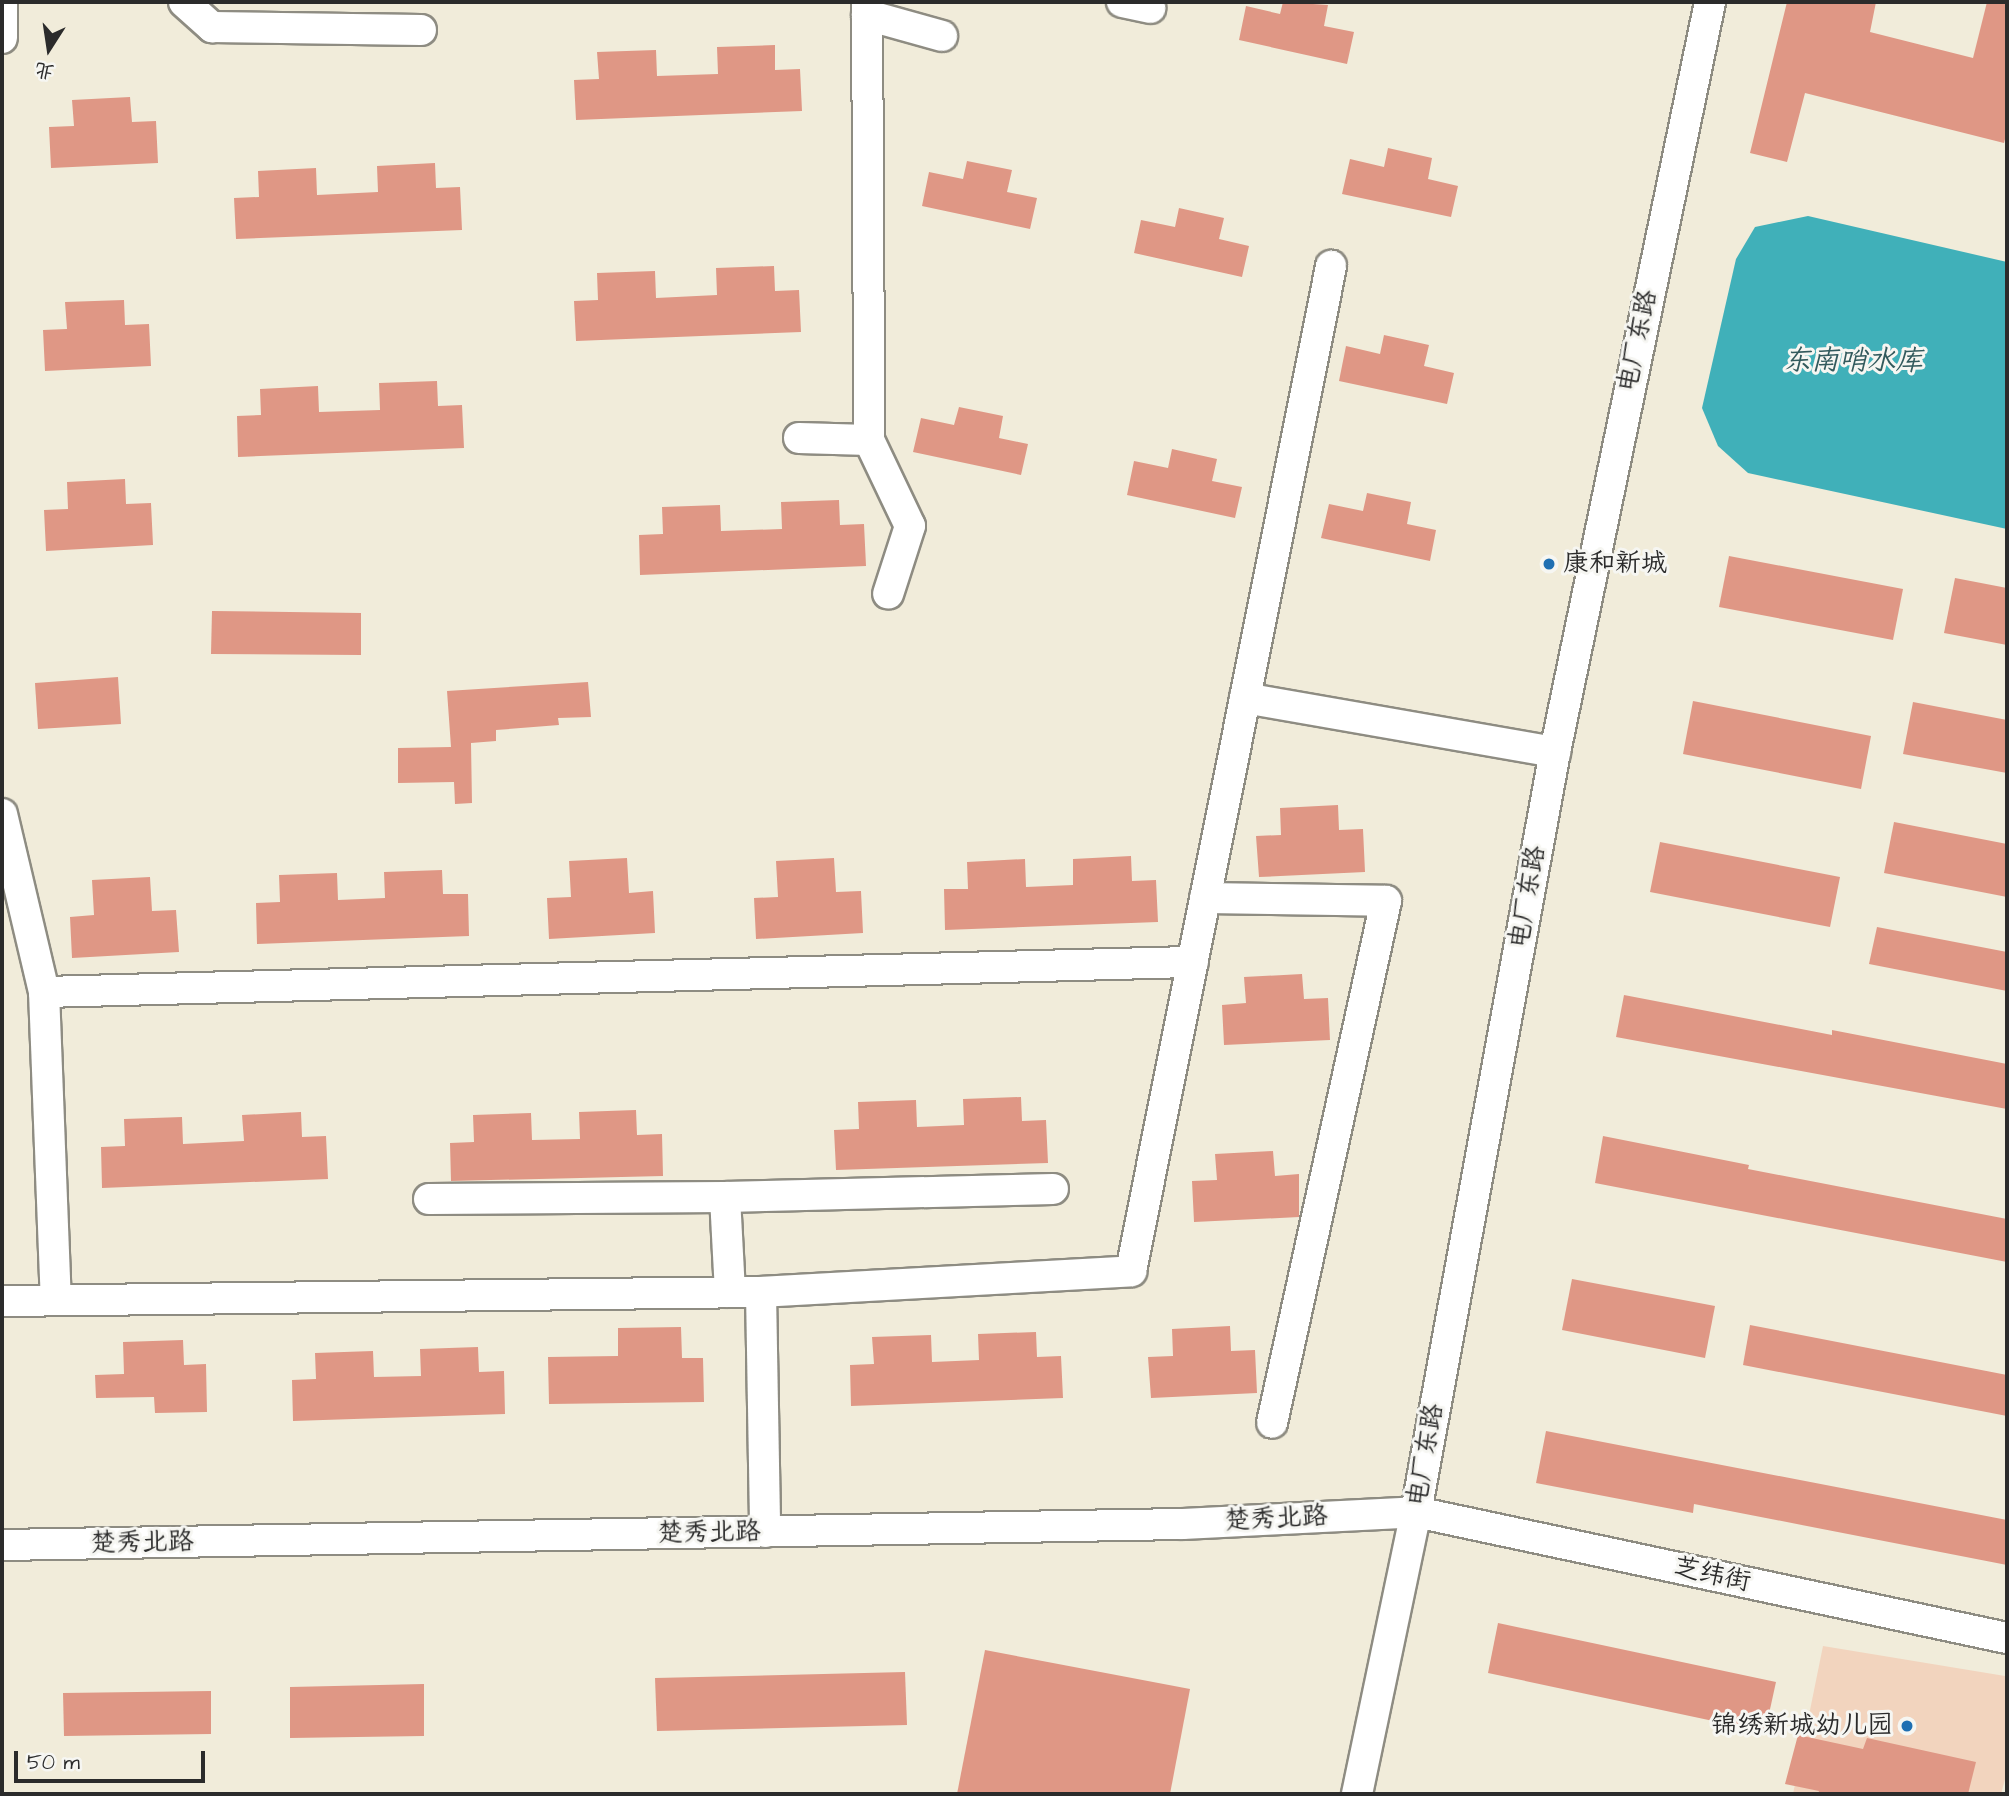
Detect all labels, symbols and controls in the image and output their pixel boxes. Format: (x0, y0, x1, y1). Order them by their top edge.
north arrow (14, 14, 84, 84)
text: 北 (32, 55, 57, 85)
street label: 电厂东路 (1612, 287, 1664, 395)
water label: 东南哨水库 (1783, 344, 1923, 378)
place label: 康和新城 (1563, 548, 1667, 580)
marker: 康和新城 (1541, 556, 1557, 572)
street label: 电厂东路 (1504, 843, 1552, 951)
street label: 电厂东路 (1402, 1401, 1450, 1509)
street label: 楚秀北路 (1223, 1501, 1329, 1537)
street label: 楚秀北路 (657, 1516, 761, 1550)
street label: 楚秀北路 (90, 1526, 194, 1560)
street label: 芝纬街 (1671, 1552, 1753, 1598)
place label: 锦绣新城幼儿园 (1711, 1710, 1893, 1742)
marker: 锦绣新城幼儿园 (1899, 1718, 1915, 1734)
scale bar (18, 1736, 208, 1780)
text: 50 m (27, 1748, 80, 1777)

